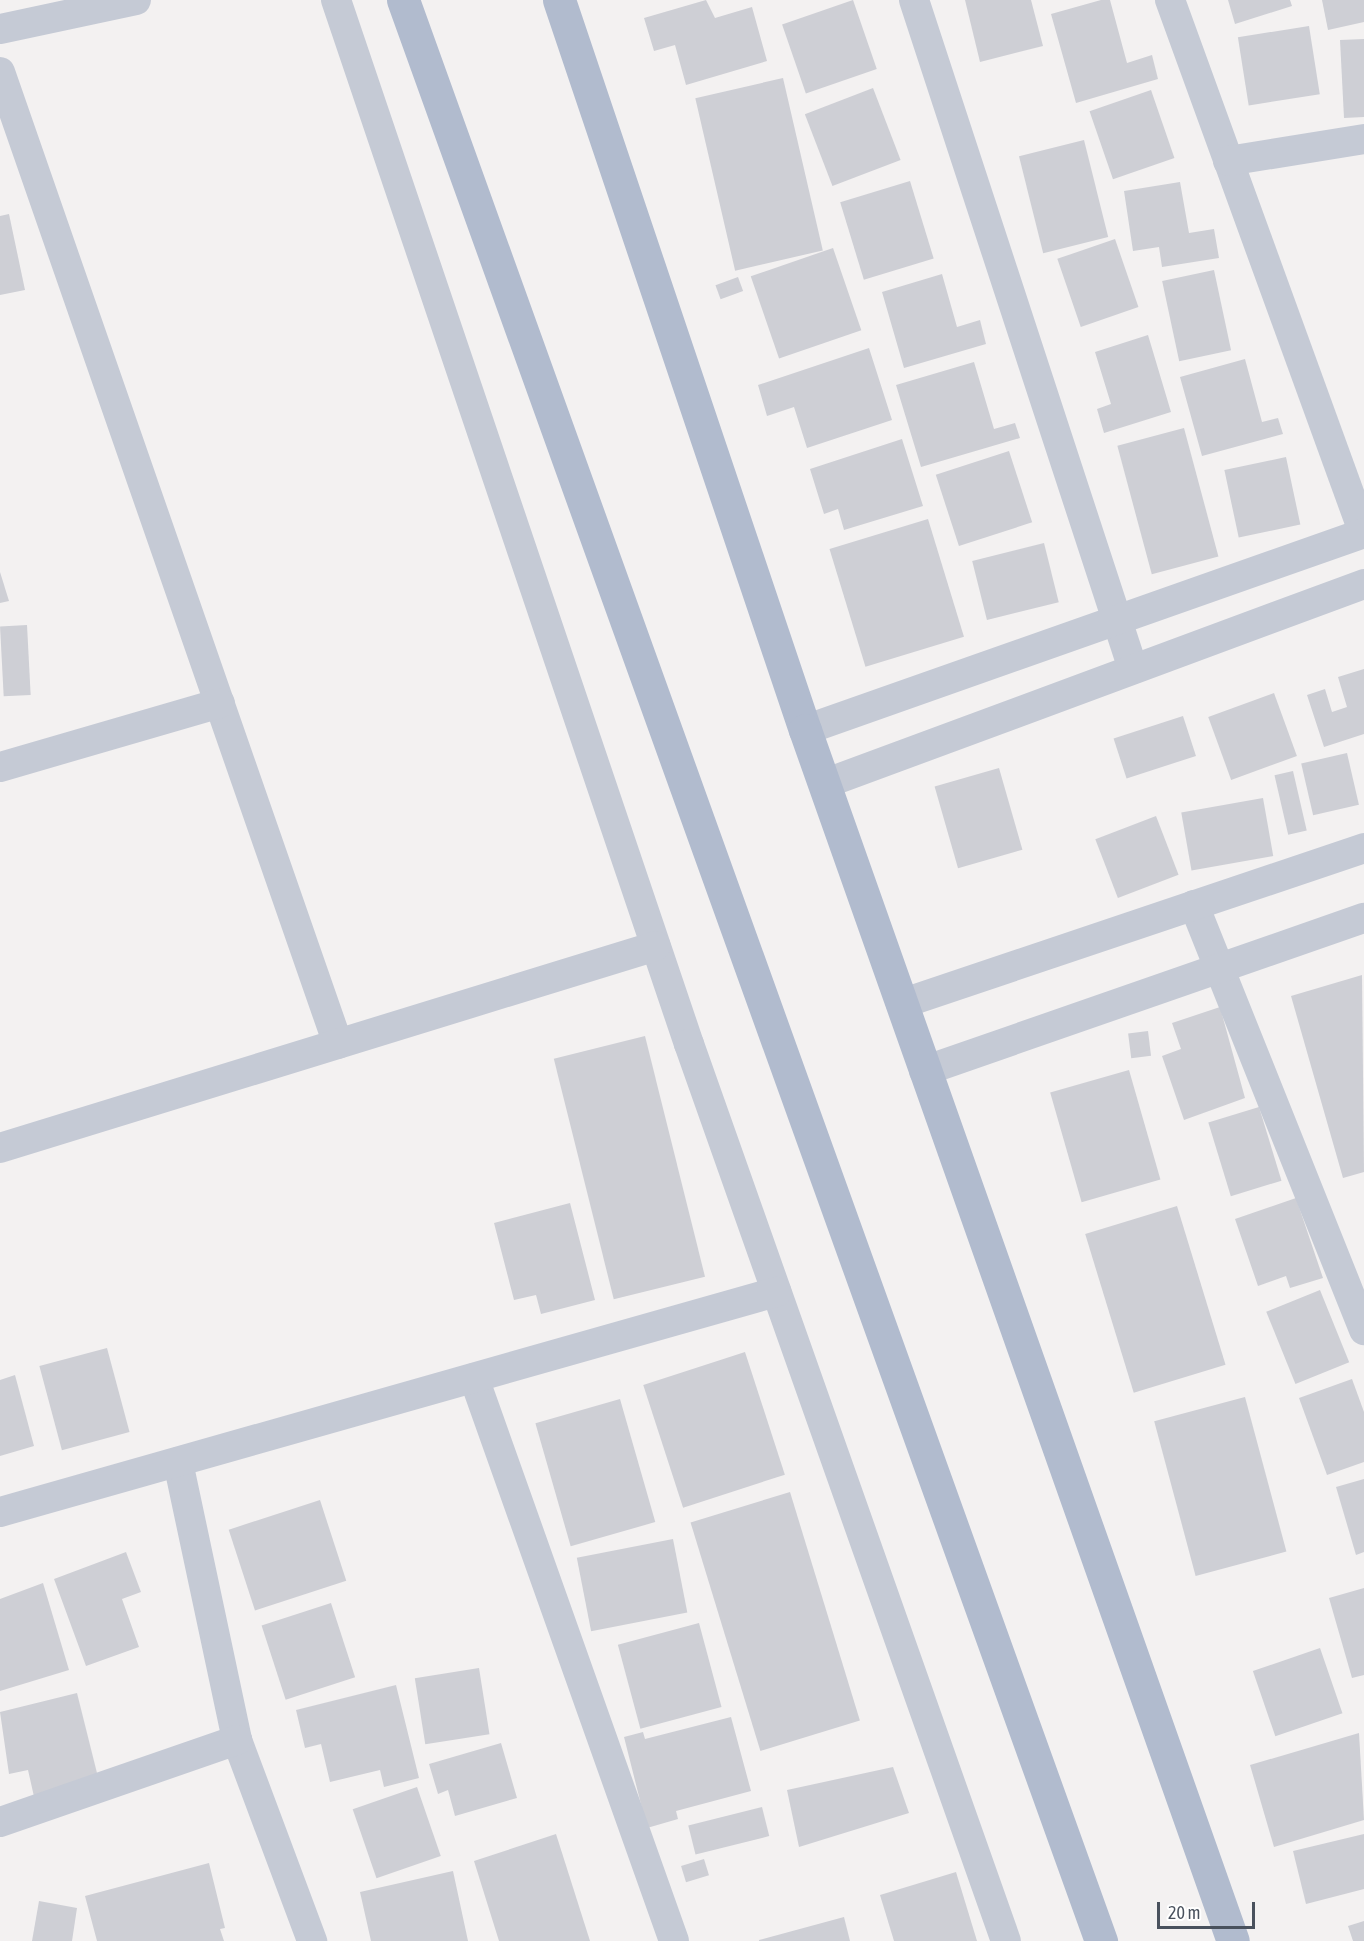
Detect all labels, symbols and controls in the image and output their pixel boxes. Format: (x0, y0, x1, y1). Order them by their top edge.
scale bar (1160, 1890, 1258, 1928)
text: 20 m (1168, 1902, 1200, 1923)

